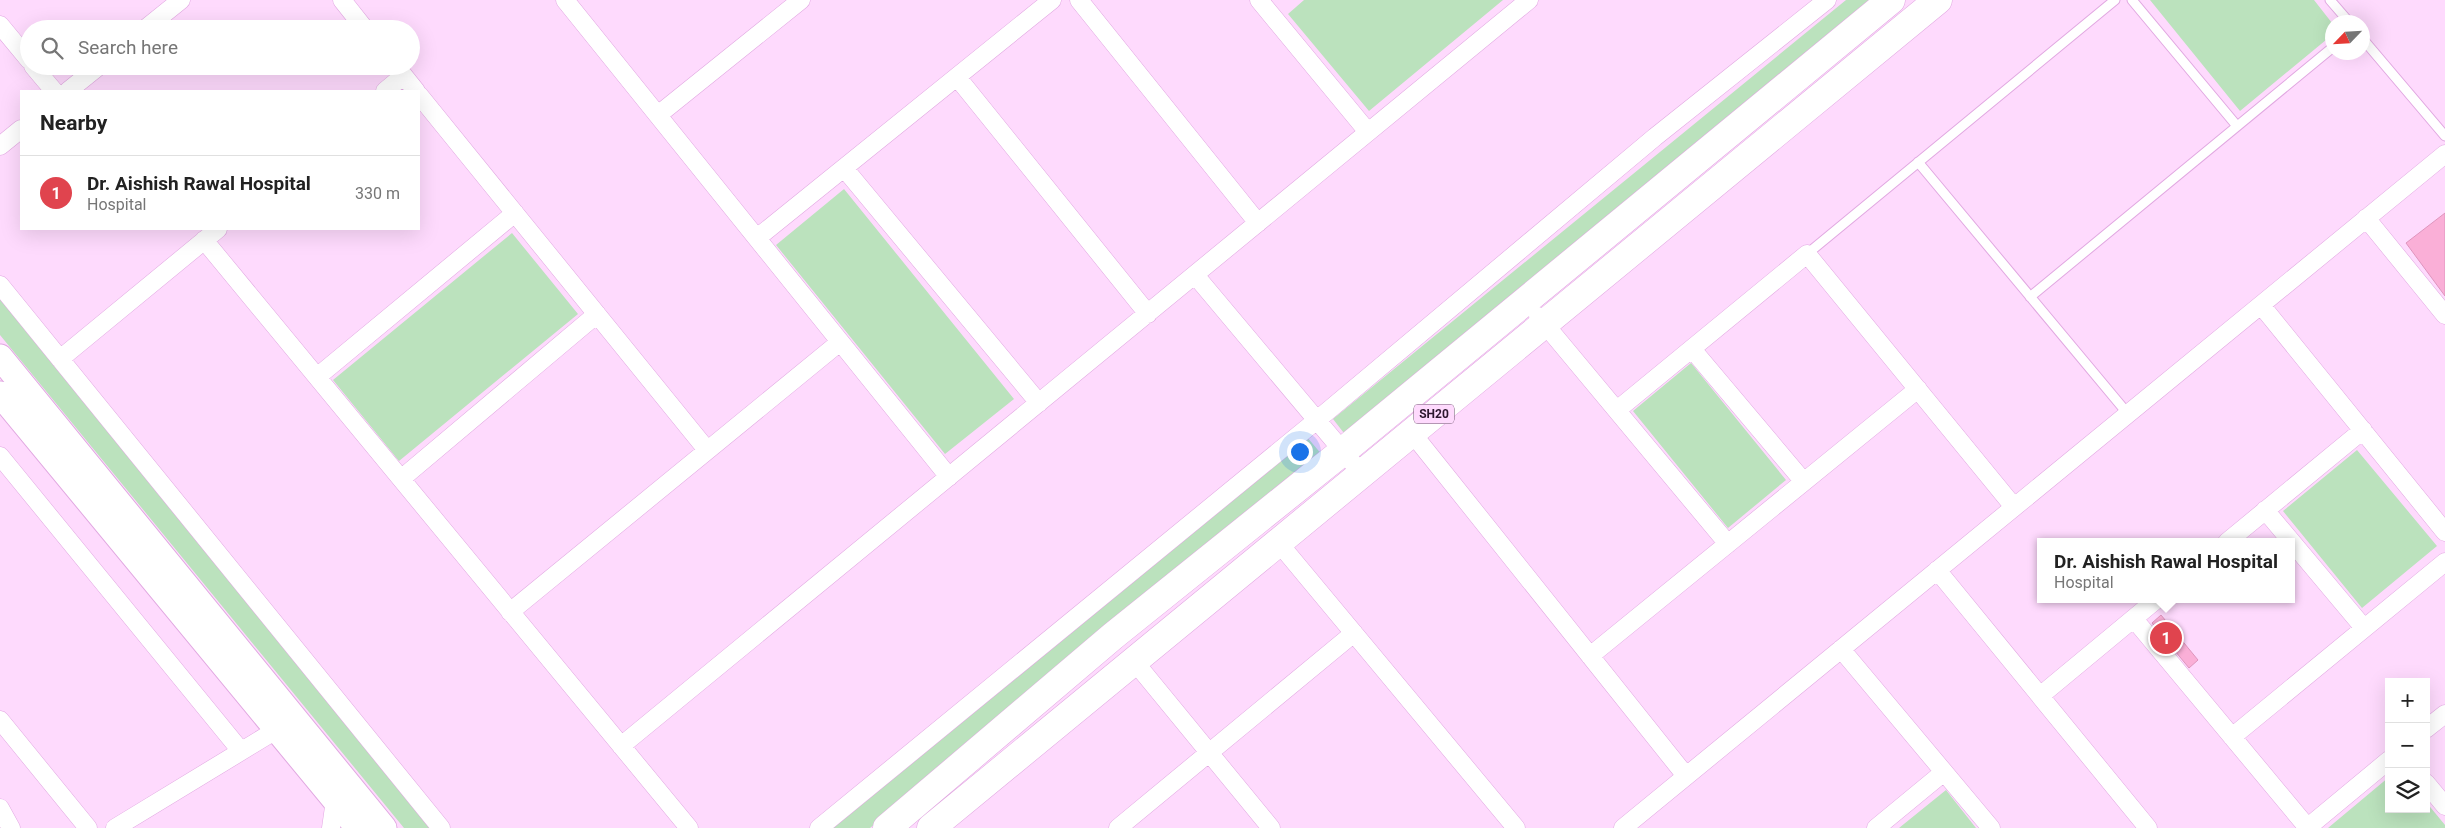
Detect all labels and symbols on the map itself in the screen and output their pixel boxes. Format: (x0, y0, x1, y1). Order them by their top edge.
north arrow (2325, 15, 2370, 60)
road number: SH20 (1414, 404, 1454, 424)
your location (1287, 439, 1313, 465)
pin: 1 (2150, 619, 2182, 657)

